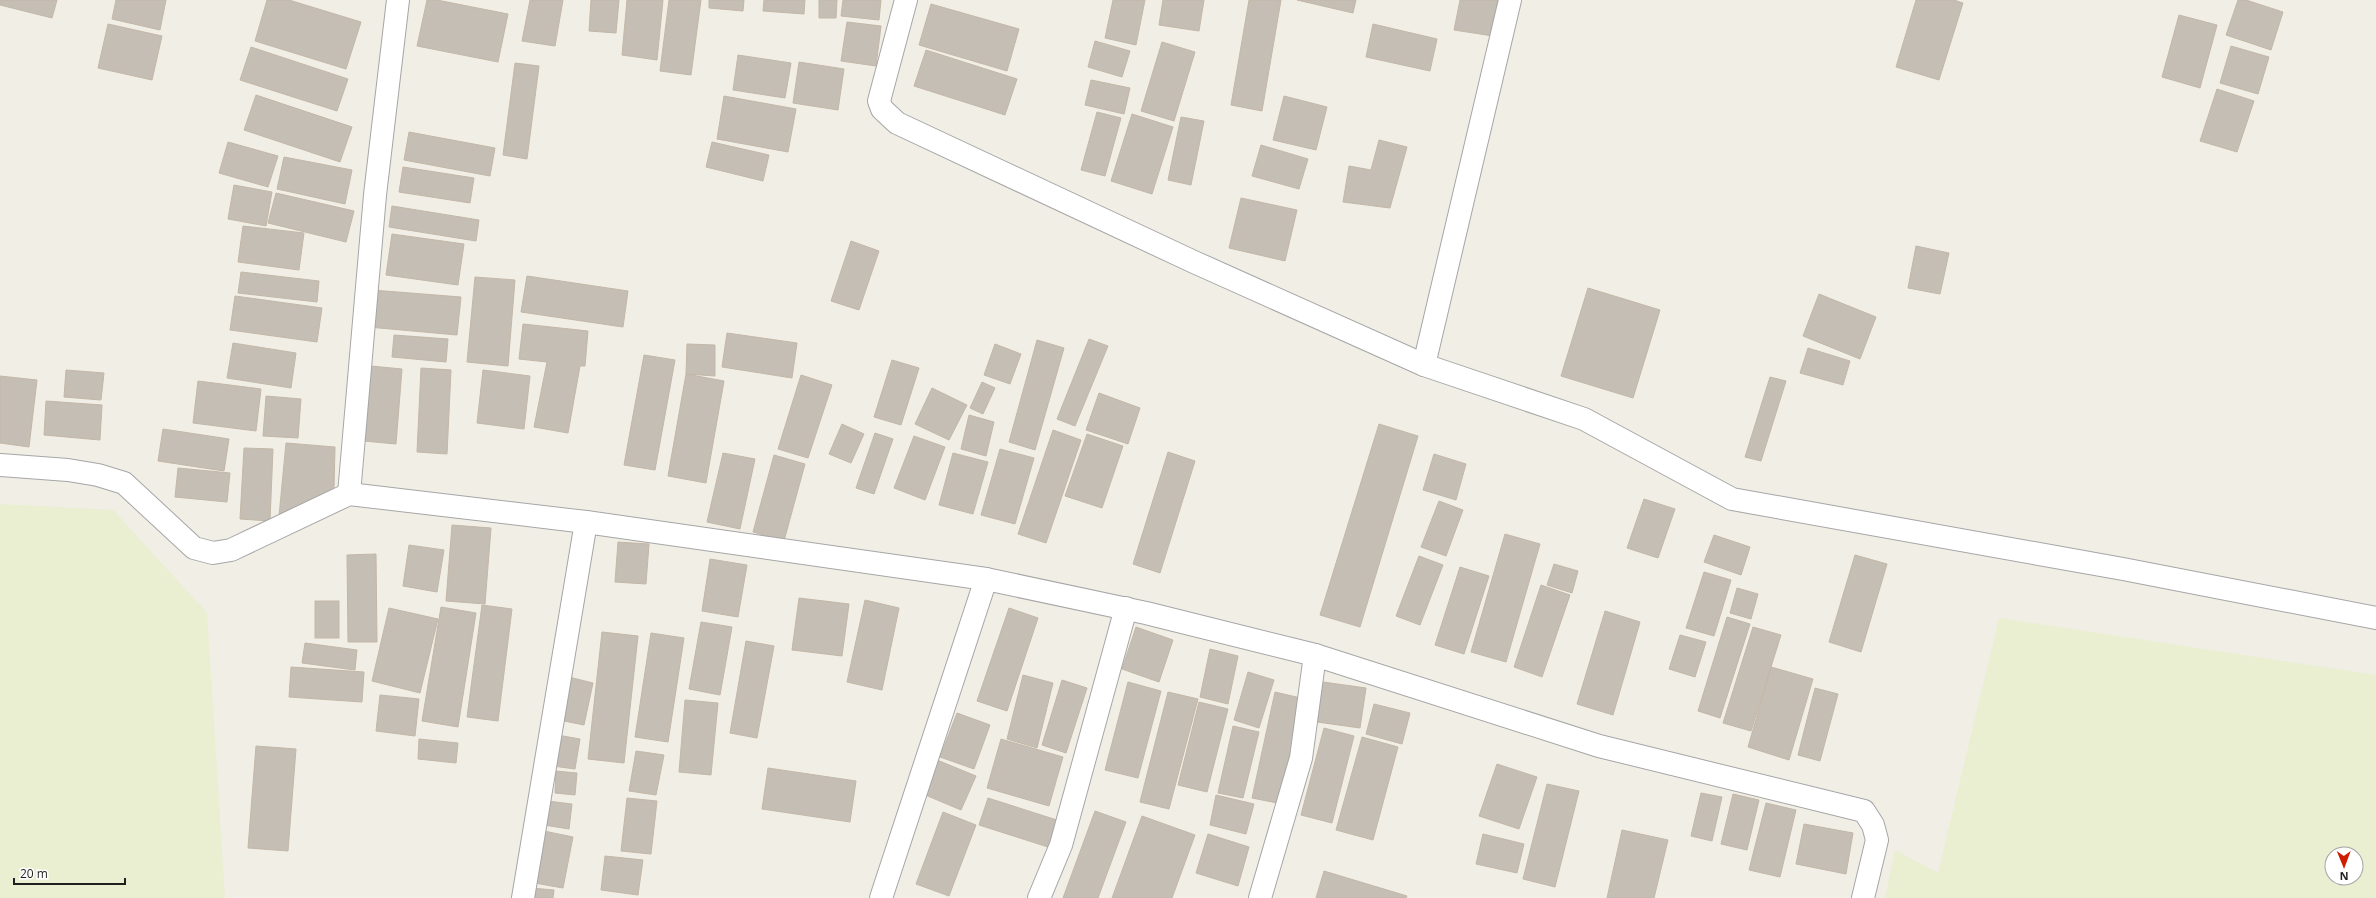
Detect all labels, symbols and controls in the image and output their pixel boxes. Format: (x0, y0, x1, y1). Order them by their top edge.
north arrow (2324, 846, 2364, 886)
scale bar (14, 860, 125, 886)
text: 20 m (20, 865, 48, 882)
text: N (2340, 869, 2349, 884)

